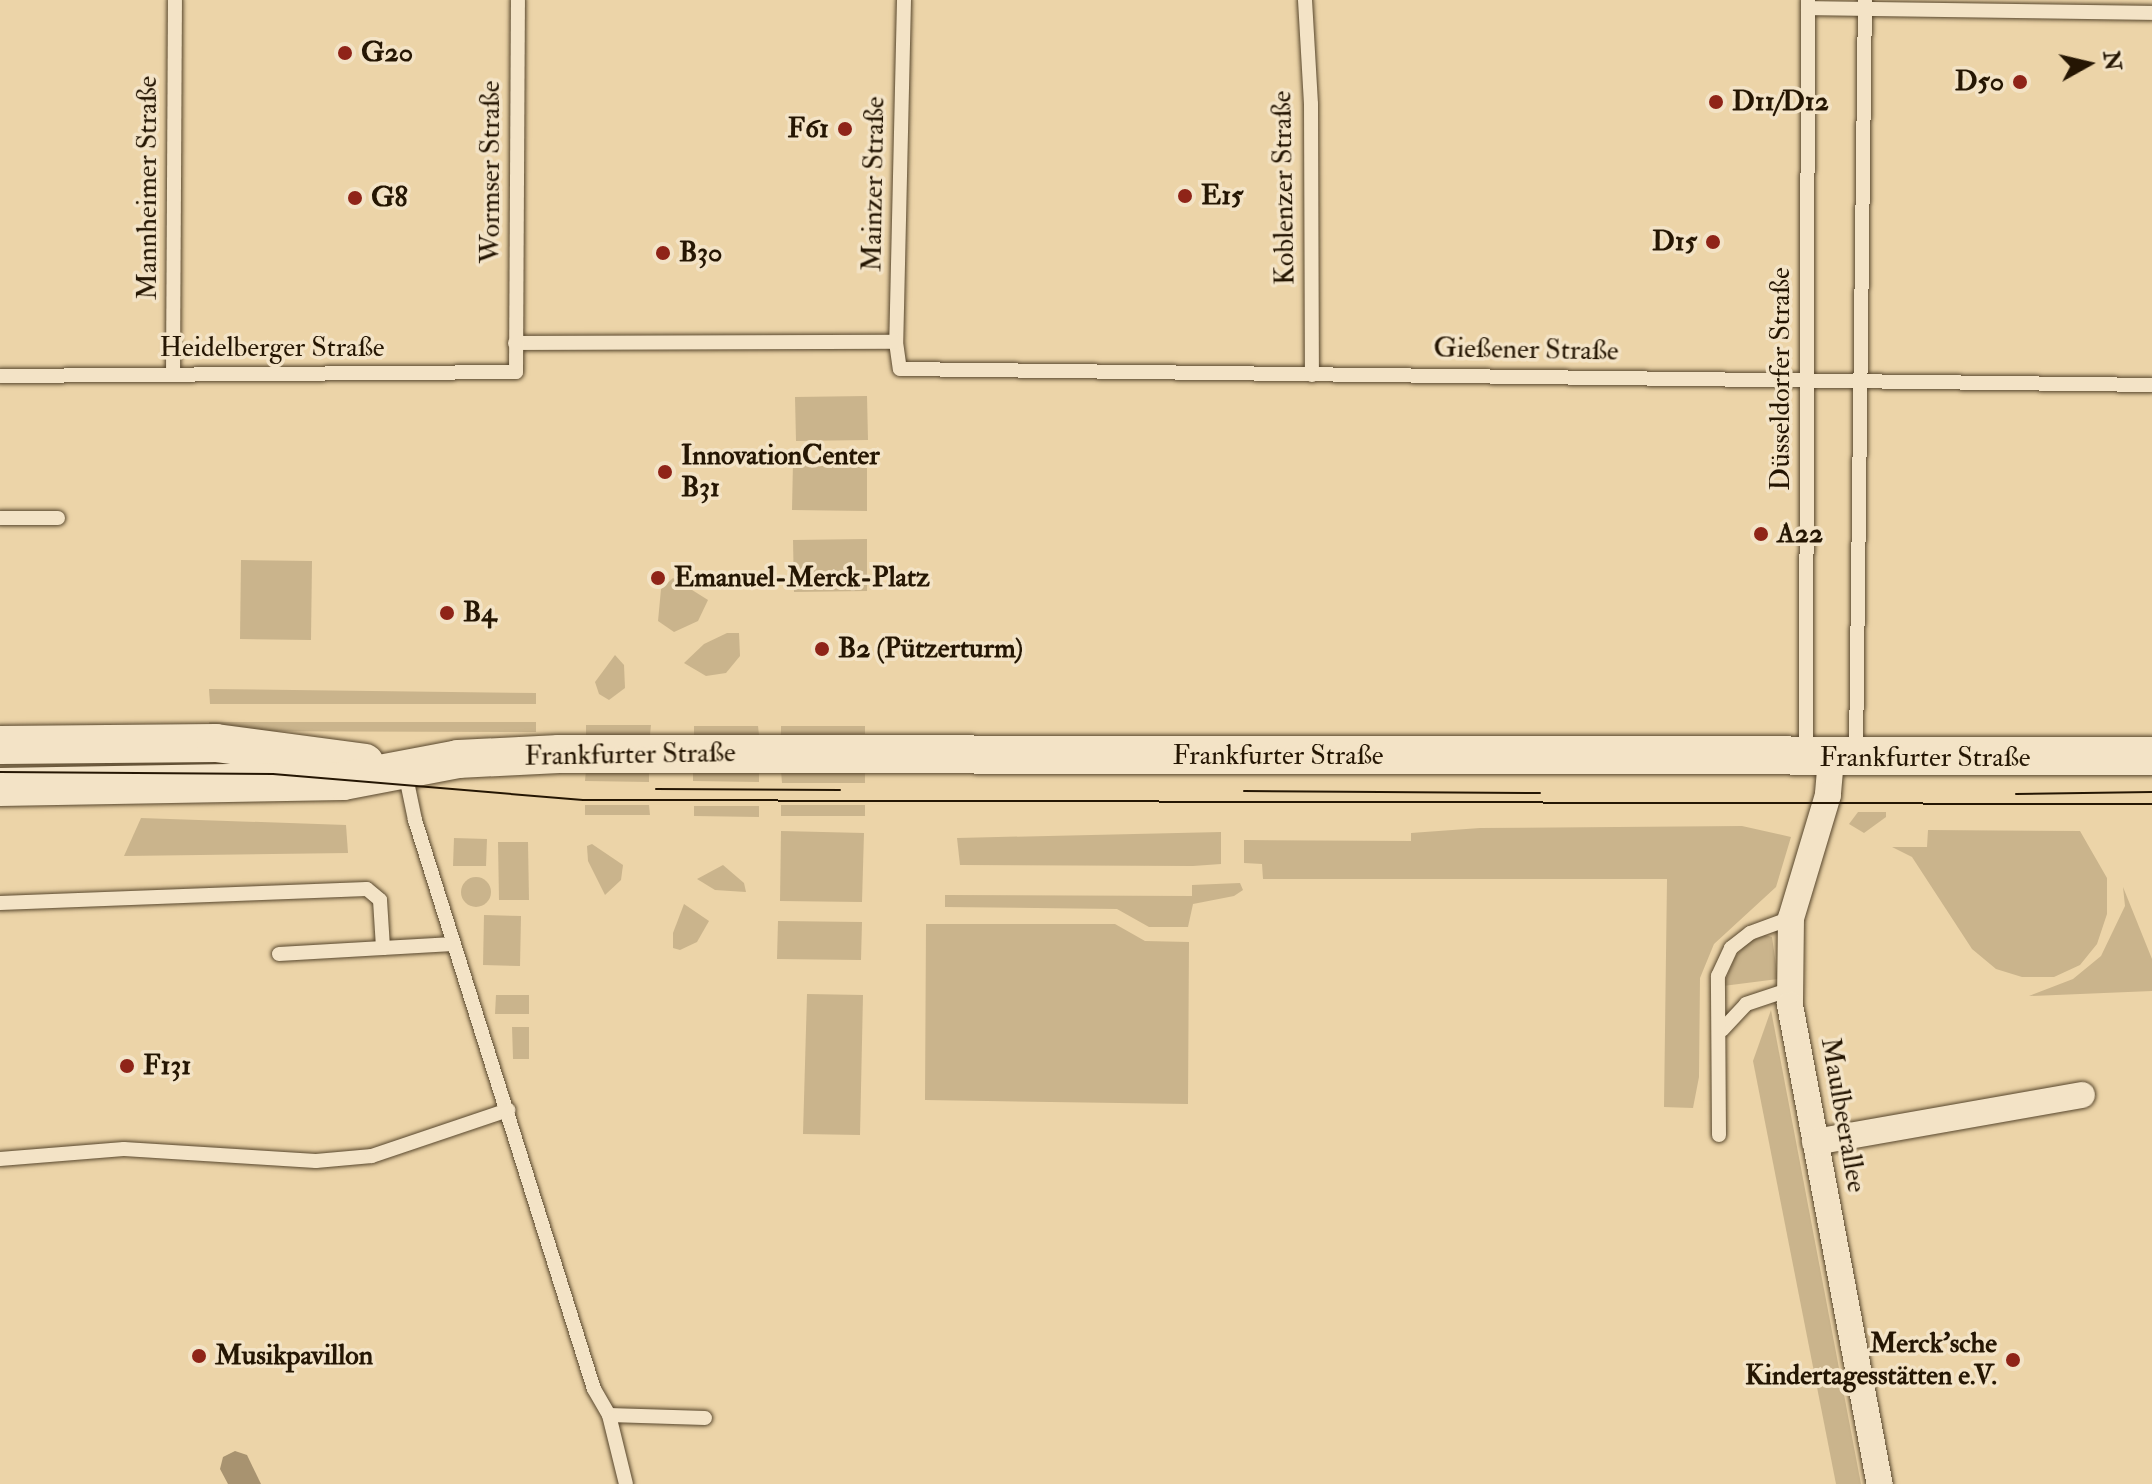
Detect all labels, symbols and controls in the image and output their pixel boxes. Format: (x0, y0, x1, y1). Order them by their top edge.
north arrow (2048, 24, 2128, 104)
place label: G20 (361, 36, 413, 70)
marker: G20 (336, 44, 354, 62)
text: N (2097, 49, 2127, 72)
place label: D50 (1955, 65, 2004, 99)
marker: D50 (2011, 73, 2029, 91)
street label: Mannheimer Straße (131, 76, 165, 300)
street label: Wormser Straße (474, 81, 508, 263)
place label: D11/D12 (1732, 85, 1829, 119)
street label: Koblenzer Straße (1266, 91, 1302, 285)
marker: D11/D12 (1707, 93, 1725, 111)
street label: Mainzer Straße (856, 96, 892, 272)
place label: F61 (787, 112, 829, 146)
marker: F61 (836, 120, 854, 138)
place label: E15 (1201, 179, 1243, 213)
place label: G8 (371, 181, 408, 215)
marker: E15 (1176, 187, 1194, 205)
marker: G8 (346, 189, 364, 207)
place label: D15 (1652, 225, 1697, 259)
marker: D15 (1704, 233, 1722, 251)
place label: B30 (679, 236, 722, 270)
marker: B30 (654, 244, 672, 262)
street label: Düsseldorfer Straße (1764, 267, 1798, 491)
street label: Heidelberger Straße (159, 331, 385, 365)
street label: Gießener Straße (1433, 332, 1619, 368)
place label: InnovationCenter B31 (681, 439, 880, 505)
marker: InnovationCenter B31 (656, 463, 674, 481)
place label: A22 (1777, 517, 1823, 551)
marker: A22 (1752, 525, 1770, 543)
place label: Emanuel-Merck-Platz (674, 561, 930, 595)
marker: Emanuel-Merck-Platz (649, 569, 667, 587)
place label: B4 (463, 596, 496, 630)
marker: B4 (438, 604, 456, 622)
place label: B2 (Pützerturm) (838, 632, 1023, 666)
marker: B2 (Pützerturm) (813, 640, 831, 658)
street label: Frankfurter Straße (524, 736, 736, 774)
street label: Frankfurter Straße (1172, 739, 1384, 773)
street label: Frankfurter Straße (1819, 741, 2031, 775)
street label: Maulbeerallee (1813, 1035, 1873, 1195)
place label: F131 (143, 1049, 191, 1083)
marker: F131 (118, 1057, 136, 1075)
place label: Merck'sche Kindertagesstätten e.V. (1745, 1327, 1997, 1393)
place label: Musikpavillon (215, 1339, 373, 1373)
marker: Musikpavillon (190, 1347, 208, 1365)
marker: Merck'sche Kindertagesstätten e.V. (2004, 1351, 2022, 1369)

